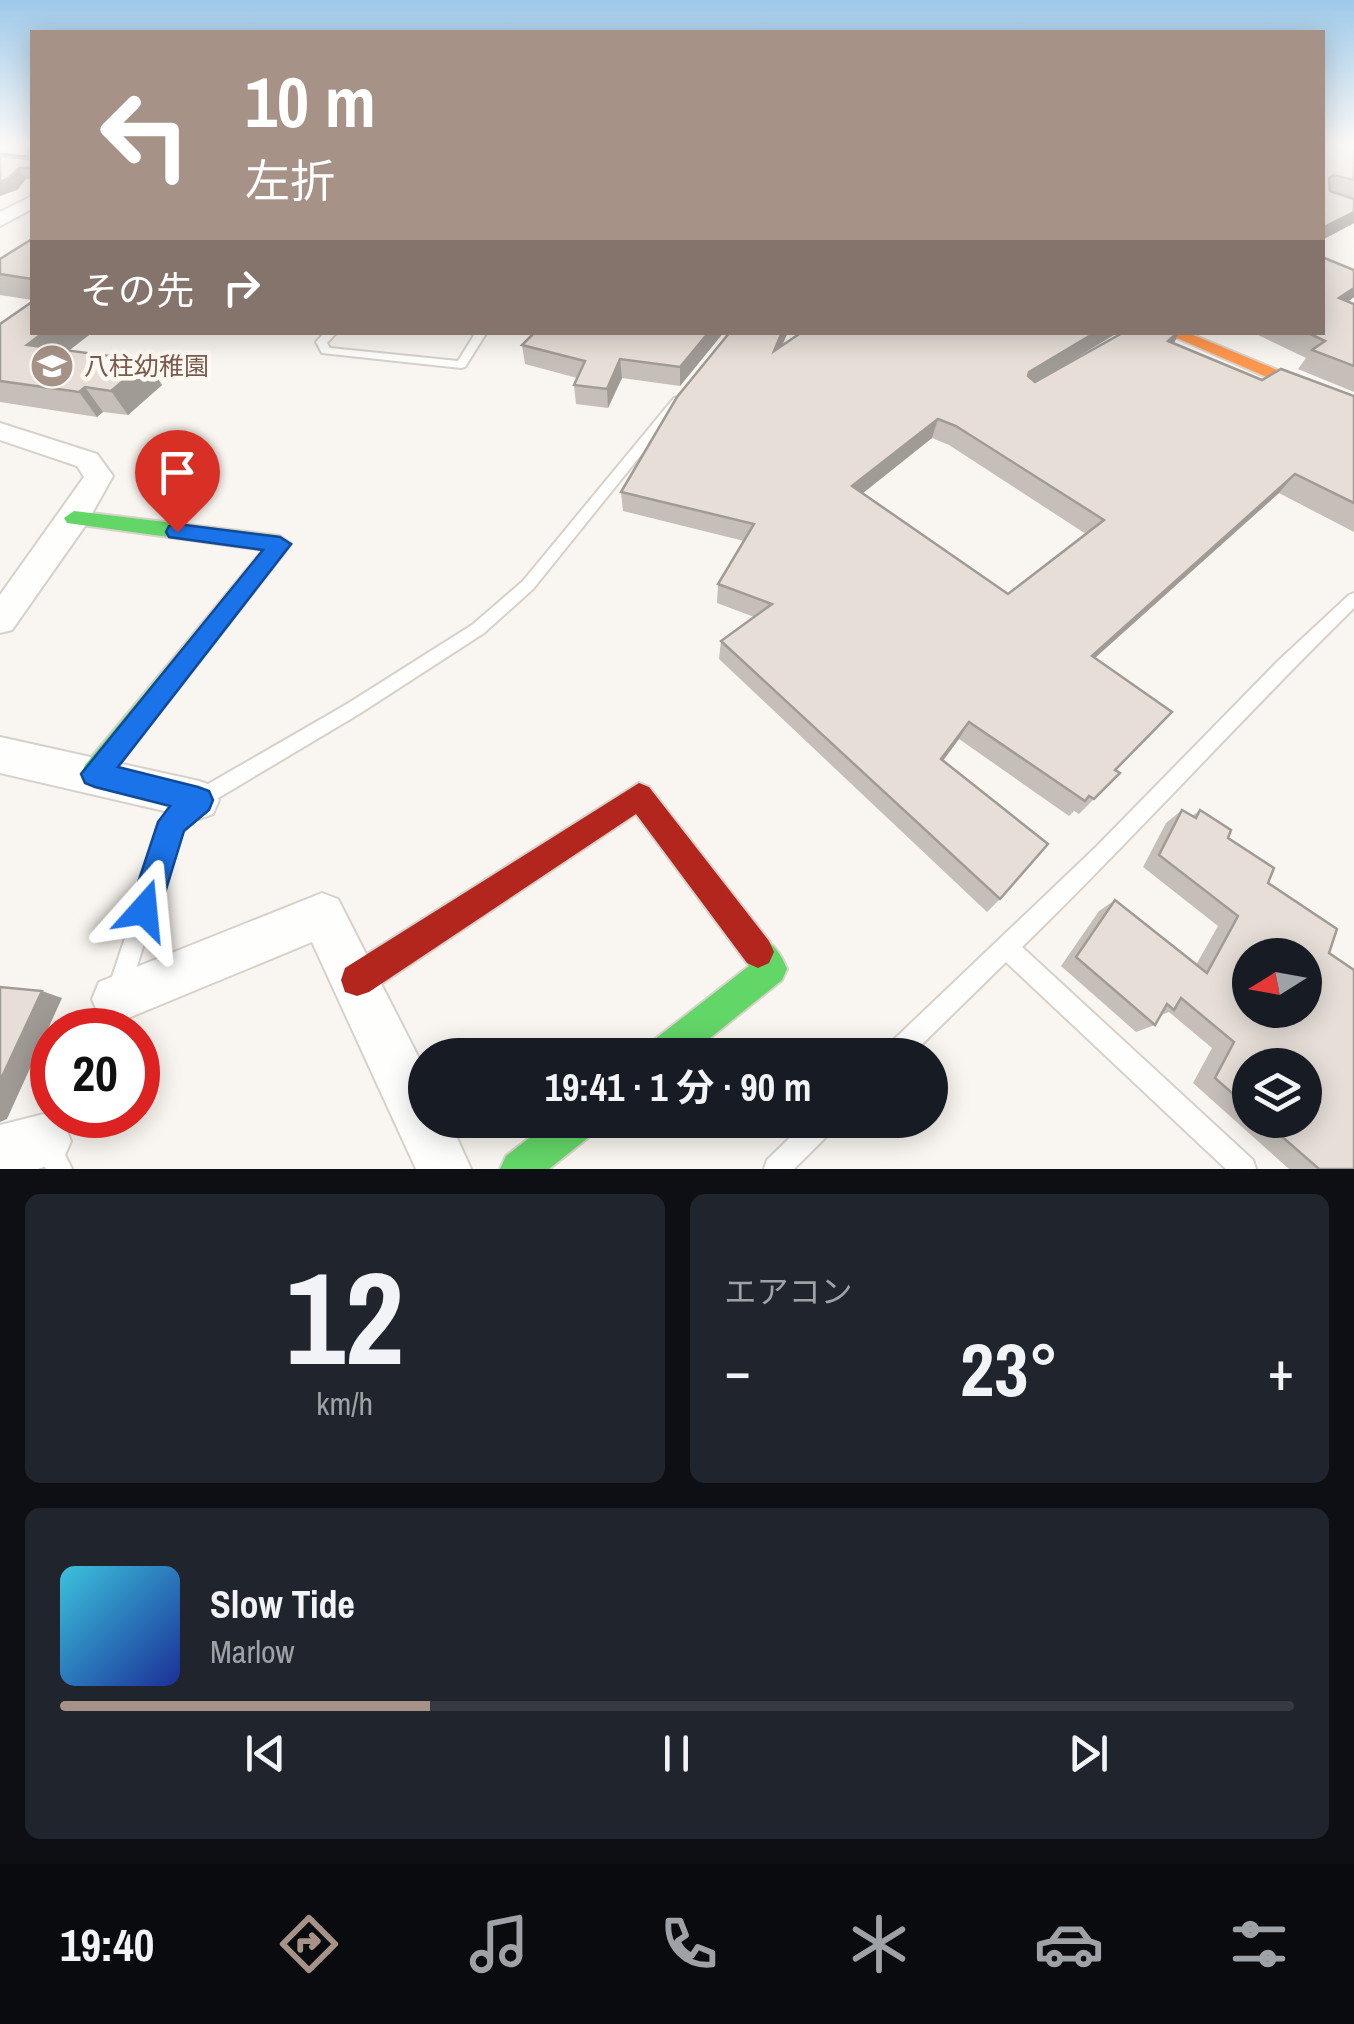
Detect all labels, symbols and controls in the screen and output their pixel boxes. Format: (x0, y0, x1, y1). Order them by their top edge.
text: 10 m (245, 55, 376, 149)
icon: left (80, 70, 210, 200)
text: 左折 (245, 150, 335, 211)
icon: right (214, 260, 269, 315)
text: その先 (80, 265, 194, 316)
school or university icon: 八柱幼稚園 (29, 343, 75, 389)
place label: 八柱幼稚園 (84, 349, 209, 383)
pin (135, 430, 220, 533)
icon: arrive (150, 445, 205, 500)
position arrow (92, 858, 196, 962)
north arrow (1232, 938, 1322, 1028)
map controls (1232, 938, 1322, 1138)
speed limit sign: 20 (30, 1008, 160, 1138)
button: layers (1232, 1048, 1322, 1138)
text: 19:41 · 1 分 · 90 m (545, 1062, 811, 1113)
text: 12 (285, 1229, 404, 1405)
text: エアコン (725, 1270, 853, 1313)
text: 23° (960, 1318, 1058, 1419)
text: − (725, 1333, 751, 1407)
text: + (1268, 1333, 1294, 1407)
text: km/h (316, 1382, 373, 1425)
text: Slow Tide (210, 1579, 355, 1630)
text: Marlow (210, 1630, 295, 1673)
icon: previous (238, 1726, 293, 1781)
icon: pause (649, 1726, 704, 1781)
icon: next (1061, 1726, 1116, 1781)
icon: directions (274, 1909, 344, 1979)
icon: music (464, 1909, 534, 1979)
icon: phone (654, 1909, 724, 1979)
icon: climate (844, 1909, 914, 1979)
icon: car (1034, 1909, 1104, 1979)
icon: filters (1224, 1909, 1294, 1979)
text: 19:40 (60, 1914, 154, 1975)

